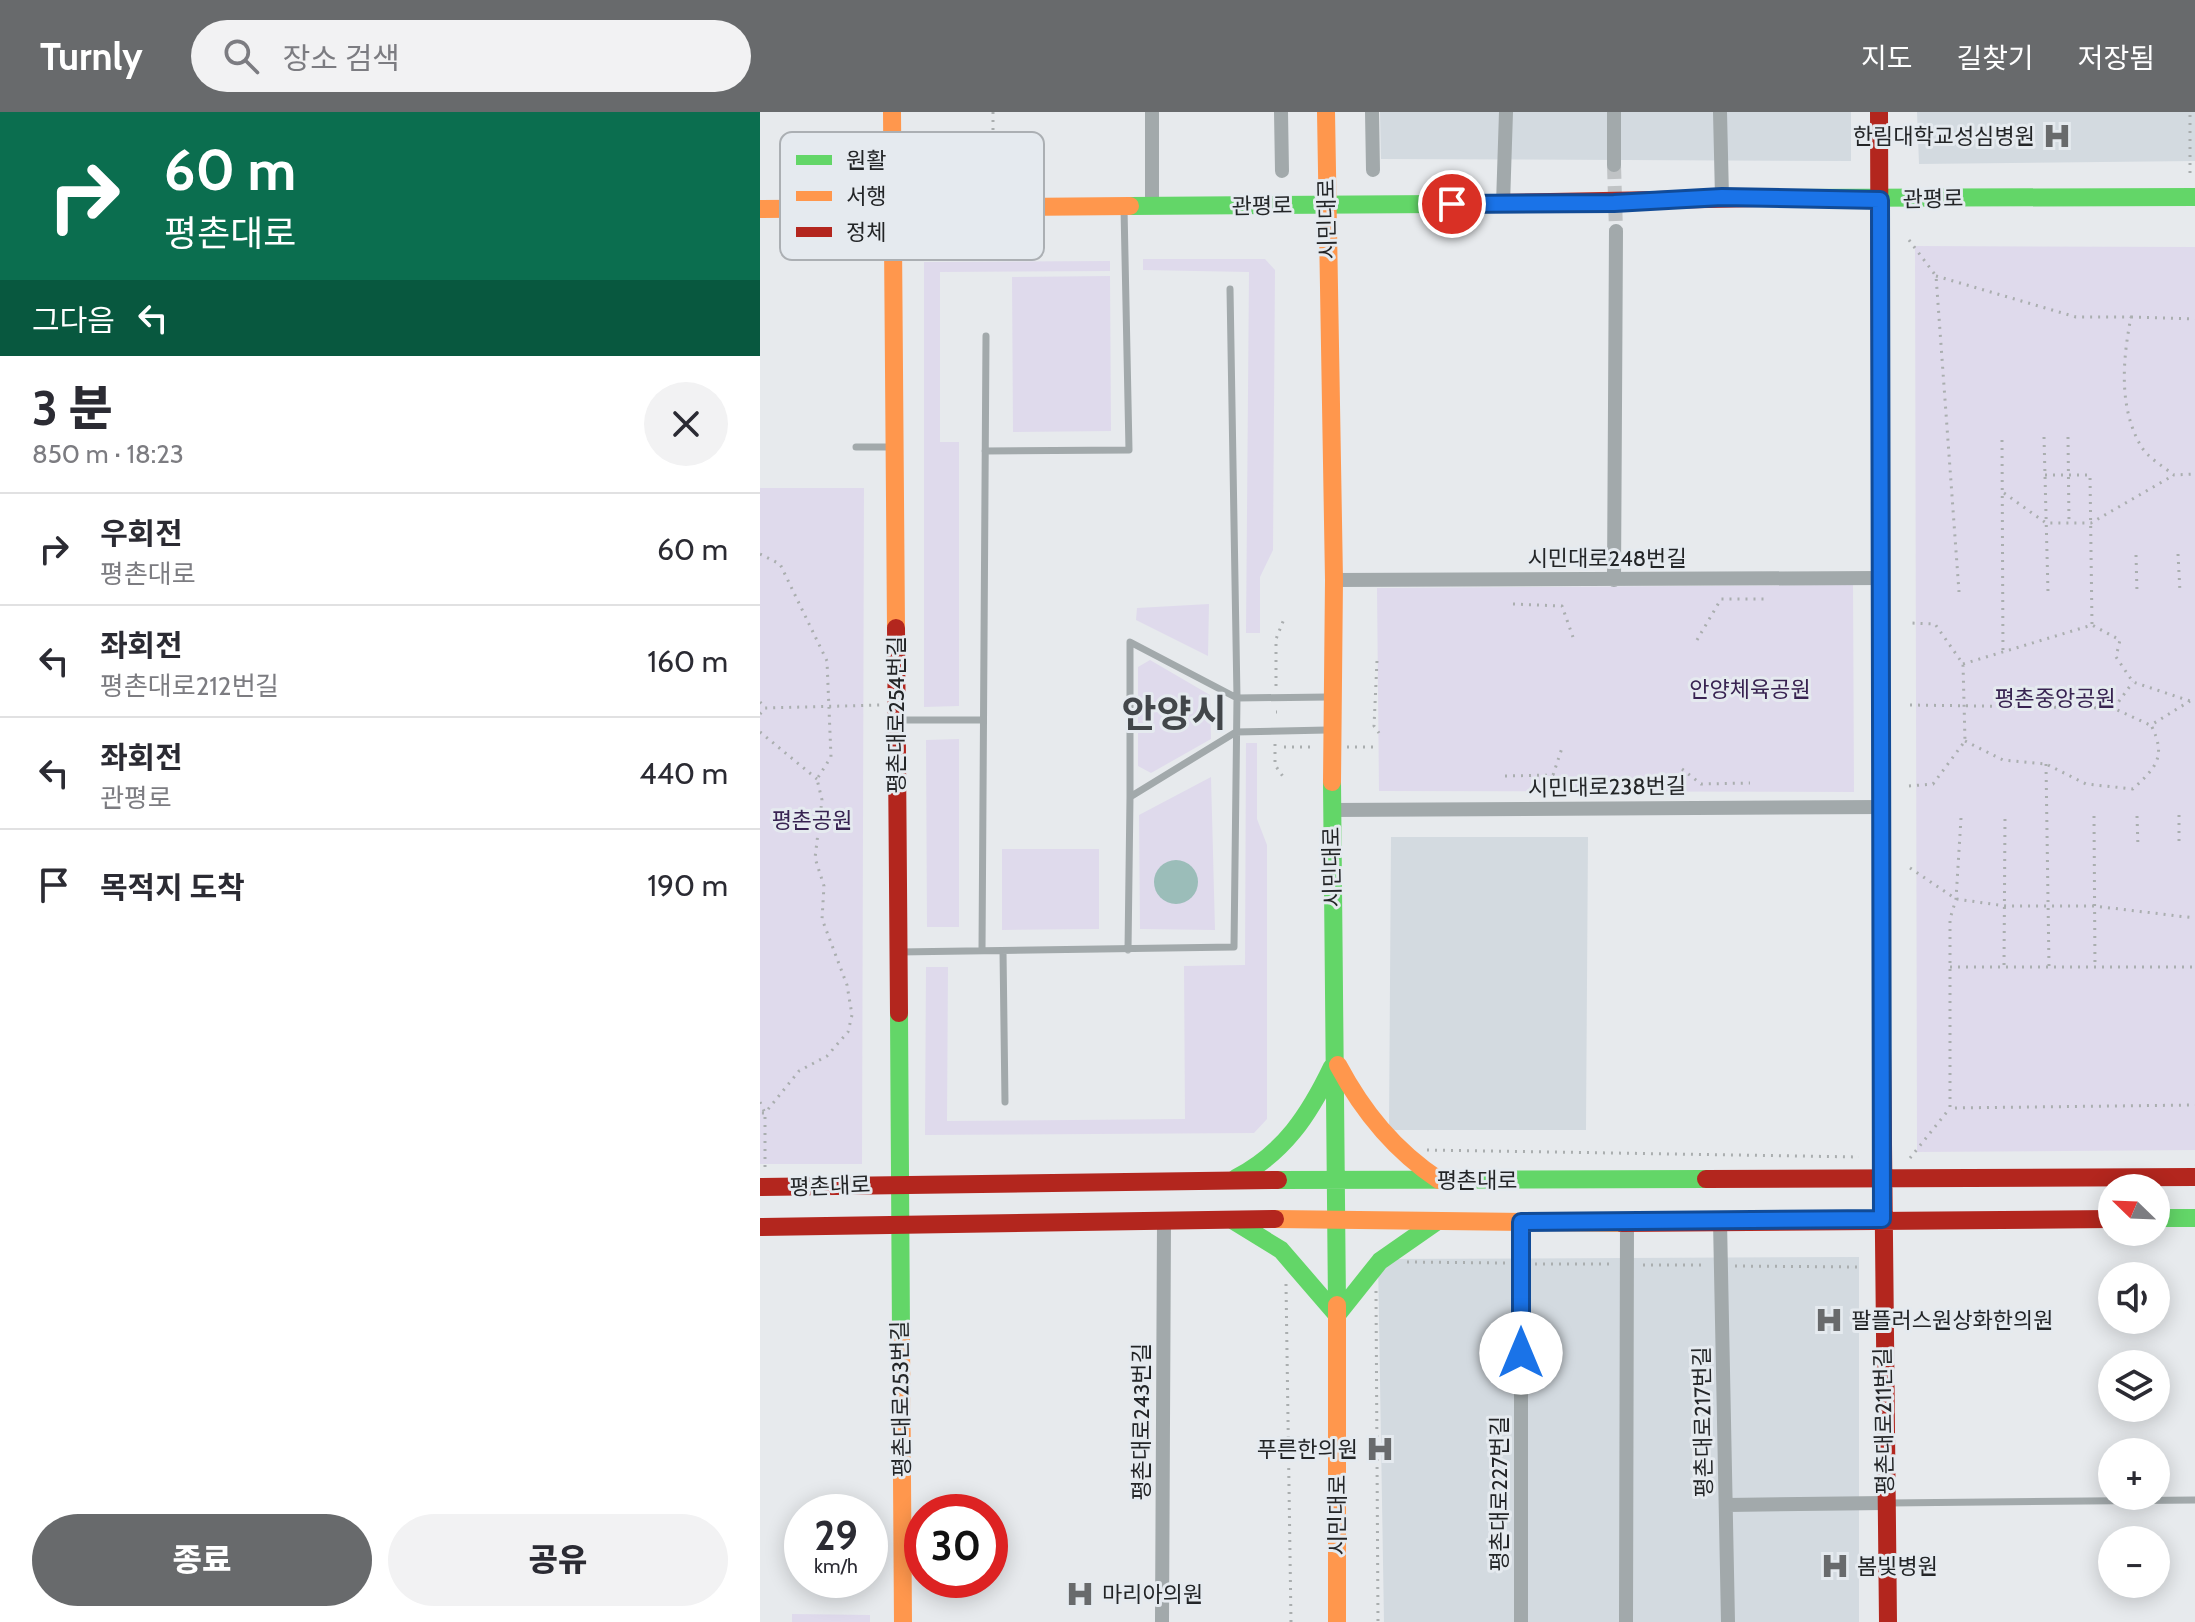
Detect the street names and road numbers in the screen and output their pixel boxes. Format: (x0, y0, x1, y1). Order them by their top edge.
street label: 시민대로 (1313, 178, 1341, 260)
street label: 관평로 (1902, 185, 1964, 213)
street label: 관평로 (1231, 192, 1293, 220)
street label: 시민대로248번길 (1527, 545, 1687, 572)
street label: 평촌대로254번길 (883, 636, 910, 794)
street label: 시민대로238번길 (1528, 772, 1686, 802)
street label: 시민대로 (1318, 826, 1346, 908)
street label: 평촌대로 (1437, 1167, 1517, 1194)
street label: 평촌대로 (789, 1171, 871, 1201)
street label: 평촌대로253번길 (886, 1320, 916, 1478)
street label: 평촌대로243번길 (1128, 1343, 1155, 1501)
street label: 평촌대로217번길 (1688, 1346, 1718, 1498)
street label: 평촌대로211번길 (1869, 1347, 1899, 1495)
street label: 평촌대로227번길 (1486, 1416, 1513, 1572)
street label: 시민대로 (1324, 1475, 1351, 1555)

